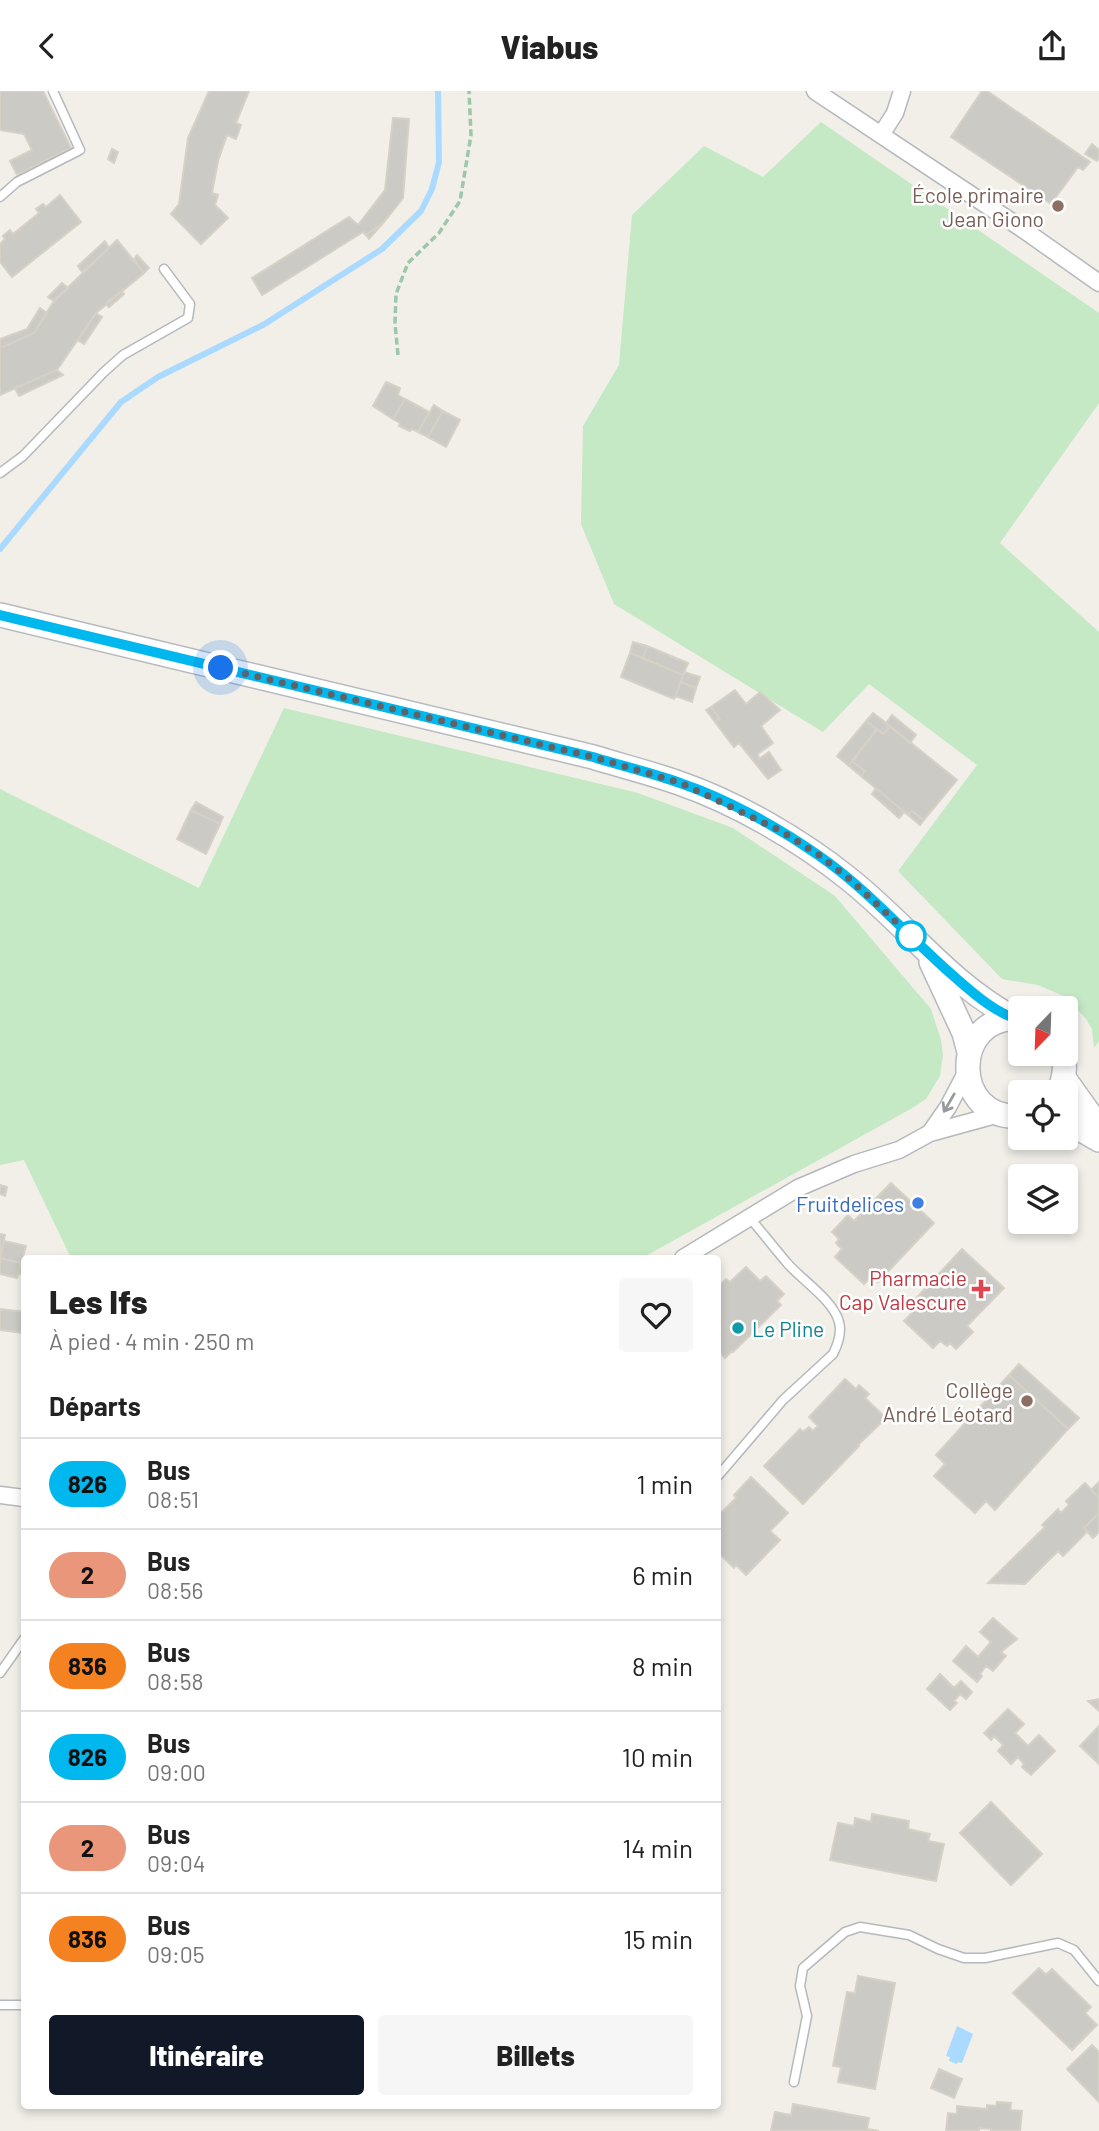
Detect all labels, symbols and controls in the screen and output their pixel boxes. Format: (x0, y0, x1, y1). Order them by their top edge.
icon: back (28, 27, 66, 65)
text: Viabus (501, 27, 598, 65)
icon: share (1033, 27, 1071, 65)
place label: École primaire Jean Giono (912, 182, 1044, 231)
marker: École primaire Jean Giono (1050, 198, 1066, 214)
your location (203, 650, 238, 685)
unlabelled marker (896, 921, 926, 951)
north arrow (1008, 996, 1078, 1066)
map controls (1008, 996, 1078, 1234)
button: locate (1008, 1080, 1078, 1150)
one-way arrow (942, 1093, 956, 1113)
button: layers (1008, 1164, 1078, 1234)
place label: Fruitdelices (796, 1191, 904, 1216)
marker: Fruitdelices (910, 1195, 926, 1211)
place label: Pharmacie Cap Valescure (839, 1265, 967, 1314)
button: heart (619, 1278, 693, 1352)
text: Les Ifs (49, 1281, 148, 1321)
marker: Pharmacie Cap Valescure (973, 1281, 989, 1297)
place label: Le Pline (752, 1316, 824, 1341)
marker: Le Pline (730, 1320, 746, 1336)
text: À pied · 4 min · 250 m (49, 1327, 254, 1355)
place label: Collège André Léotard (883, 1377, 1013, 1426)
text: Départs (49, 1390, 141, 1421)
marker: Collège André Léotard (1019, 1393, 1035, 1409)
text: Bus (147, 1454, 190, 1485)
text: 1 min (637, 1468, 693, 1499)
text: 826 (68, 1469, 107, 1498)
text: 08:51 (147, 1485, 199, 1513)
text: Bus (147, 1545, 190, 1576)
text: 6 min (632, 1559, 693, 1590)
text: 2 (81, 1560, 94, 1589)
text: 08:56 (147, 1576, 203, 1604)
text: Bus (147, 1636, 190, 1667)
text: 8 min (632, 1650, 693, 1681)
text: 836 (68, 1651, 107, 1680)
text: 08:58 (147, 1667, 204, 1695)
text: Bus (147, 1727, 190, 1758)
text: 10 min (622, 1741, 693, 1772)
text: 826 (68, 1742, 107, 1771)
text: 09:00 (147, 1758, 206, 1786)
text: Bus (147, 1818, 190, 1849)
text: 14 min (622, 1832, 693, 1863)
text: 2 (81, 1833, 94, 1862)
text: 09:04 (147, 1849, 205, 1877)
text: Bus (147, 1909, 190, 1940)
text: 15 min (623, 1923, 693, 1954)
text: 836 (68, 1924, 107, 1953)
text: 09:05 (147, 1940, 205, 1968)
button: Itinéraire (49, 2015, 364, 2095)
button: Billets (378, 2015, 693, 2095)

